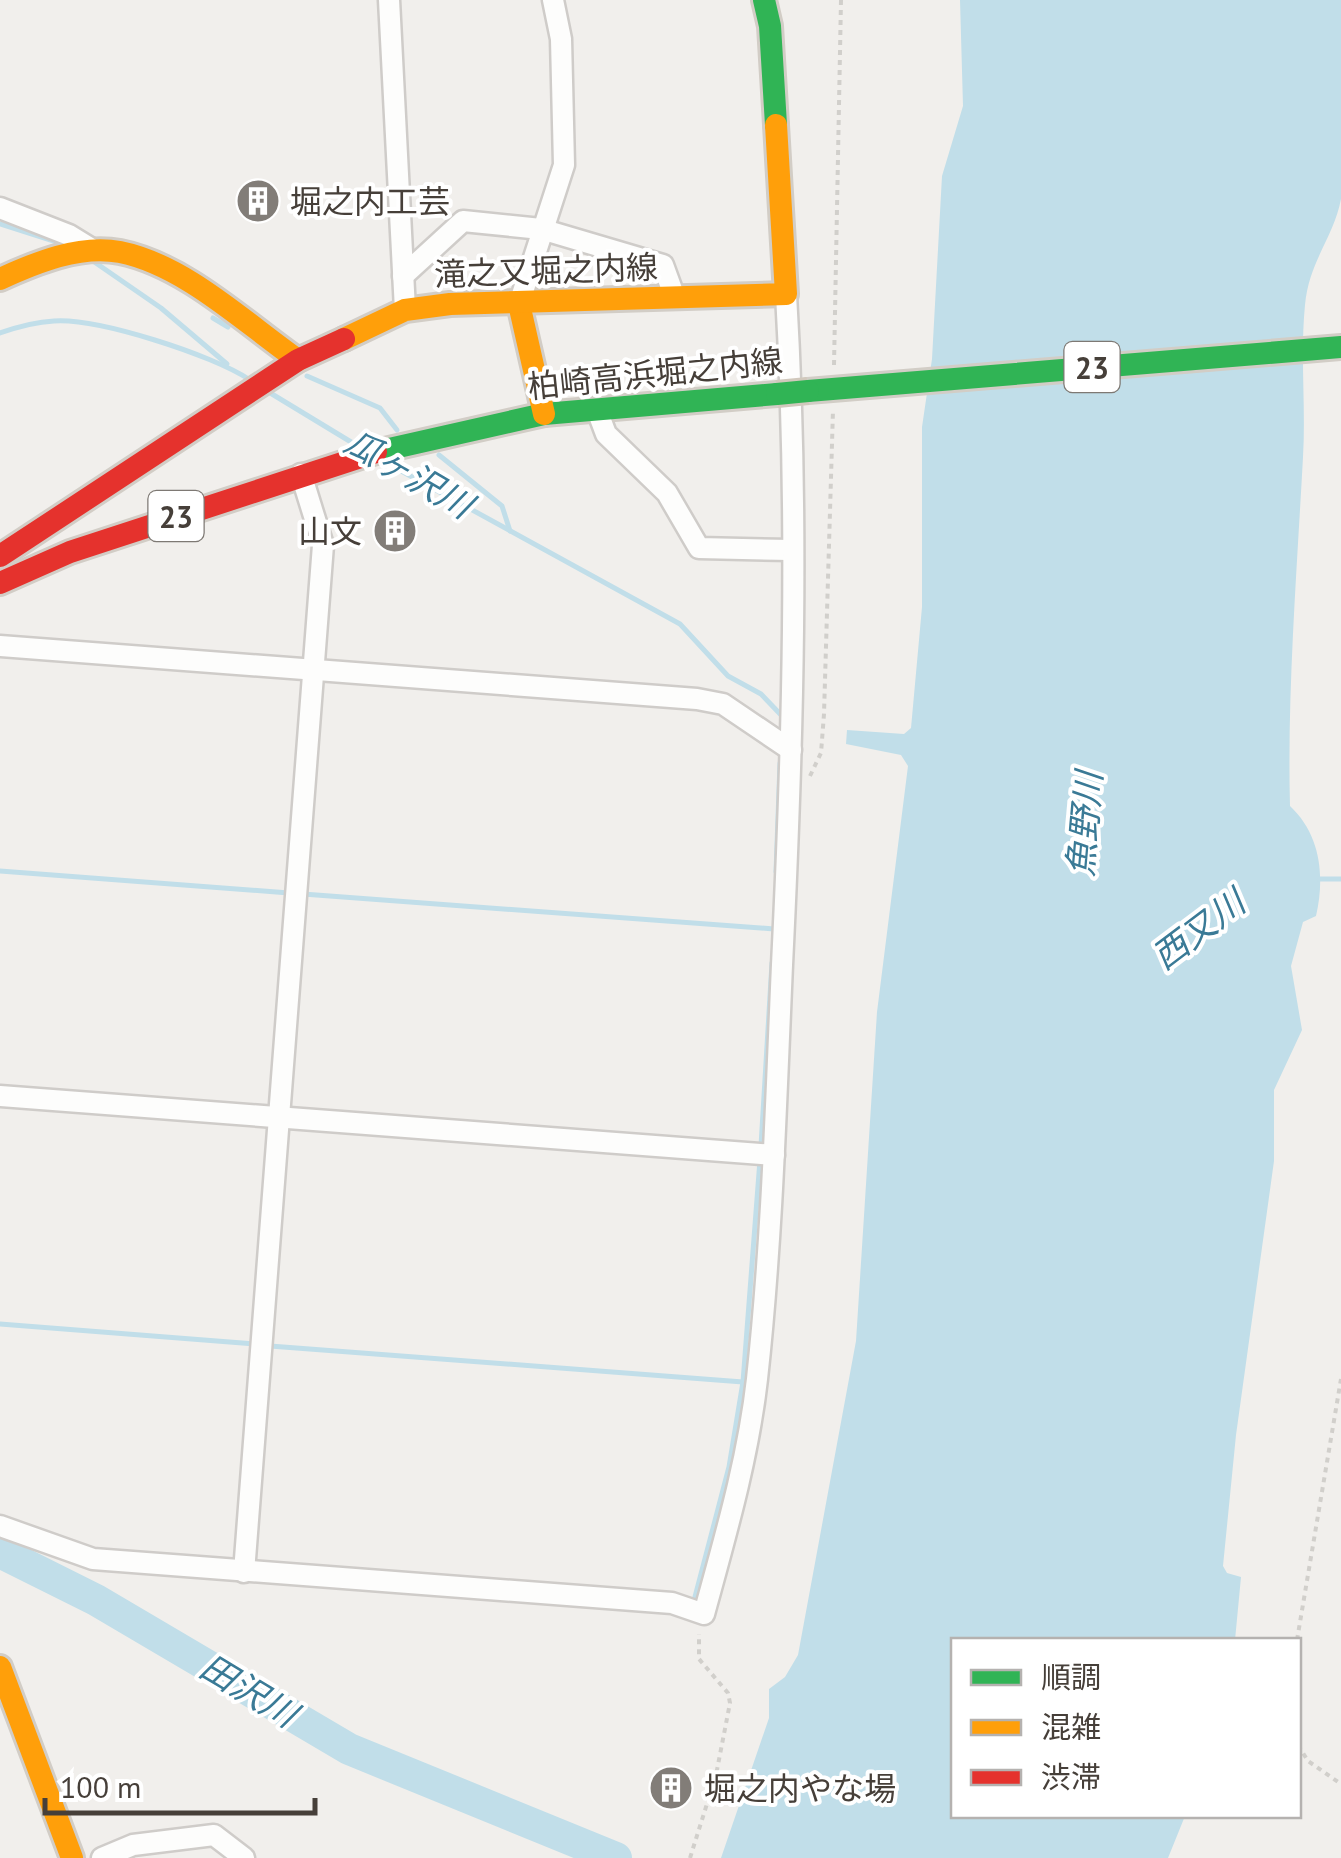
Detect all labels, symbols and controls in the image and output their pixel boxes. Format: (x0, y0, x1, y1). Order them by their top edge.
building icon: 堀之内工芸 (235, 178, 281, 224)
place label: 堀之内工芸 (290, 180, 450, 222)
street label: 滝之又堀之内線 (433, 245, 659, 295)
street label: 柏崎高浜堀之内線 (525, 339, 785, 407)
road number: 23 (1064, 342, 1120, 392)
water label: 瓜ヶ沢川 (337, 418, 485, 530)
road number: 23 (148, 491, 204, 541)
building icon: 山文 (372, 508, 418, 554)
place label: 山文 (298, 510, 362, 552)
water label: 魚野川 (1057, 766, 1112, 878)
water label: 西又川 (1142, 877, 1257, 979)
legend (951, 1638, 1301, 1818)
water label: 田沢川 (192, 1643, 309, 1739)
text: 順調 (1041, 1657, 1101, 1696)
text: 混雑 (1041, 1707, 1101, 1746)
scale bar (45, 1753, 315, 1815)
text: 渋滞 (1041, 1757, 1101, 1796)
building icon: 堀之内やな場 (648, 1765, 694, 1811)
text: 100 m (60, 1767, 141, 1806)
place label: 堀之内やな場 (704, 1767, 896, 1809)

